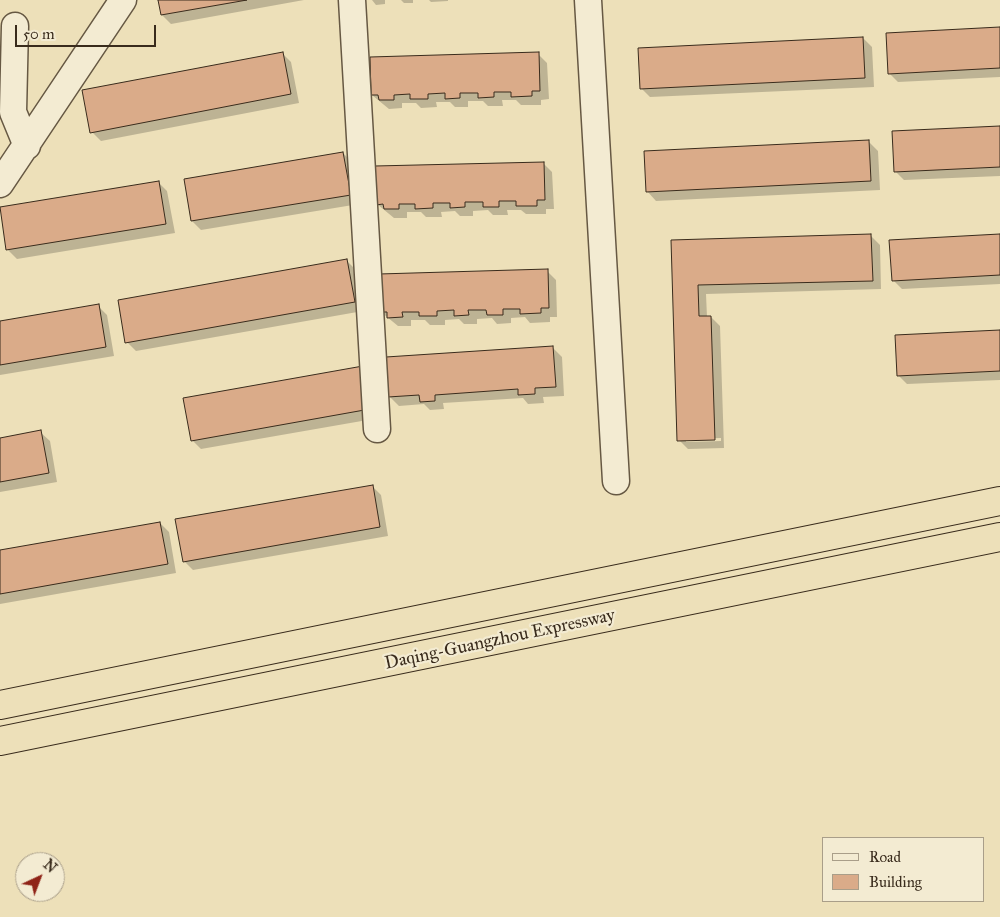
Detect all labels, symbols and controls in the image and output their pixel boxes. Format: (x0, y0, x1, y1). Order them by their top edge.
scale bar (18, 15, 159, 47)
text: 50 m (23, 25, 55, 43)
street label: Daqing-Guangzhou Expressway (383, 605, 617, 675)
legend (822, 837, 985, 902)
text: Road (869, 848, 901, 866)
north arrow (15, 852, 65, 902)
text: N (40, 856, 60, 877)
text: Building (869, 873, 922, 891)

